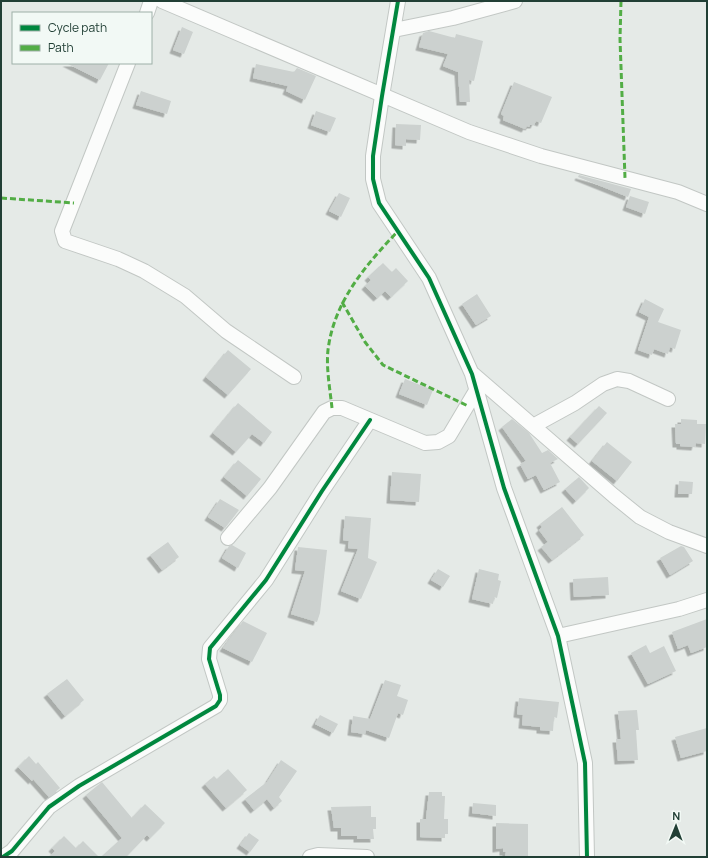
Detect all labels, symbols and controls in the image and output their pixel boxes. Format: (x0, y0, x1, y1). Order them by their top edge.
legend (12, 12, 152, 64)
text: Cycle path (48, 19, 107, 36)
text: Path (48, 39, 74, 56)
north arrow (656, 806, 696, 846)
text: N (672, 808, 680, 823)

